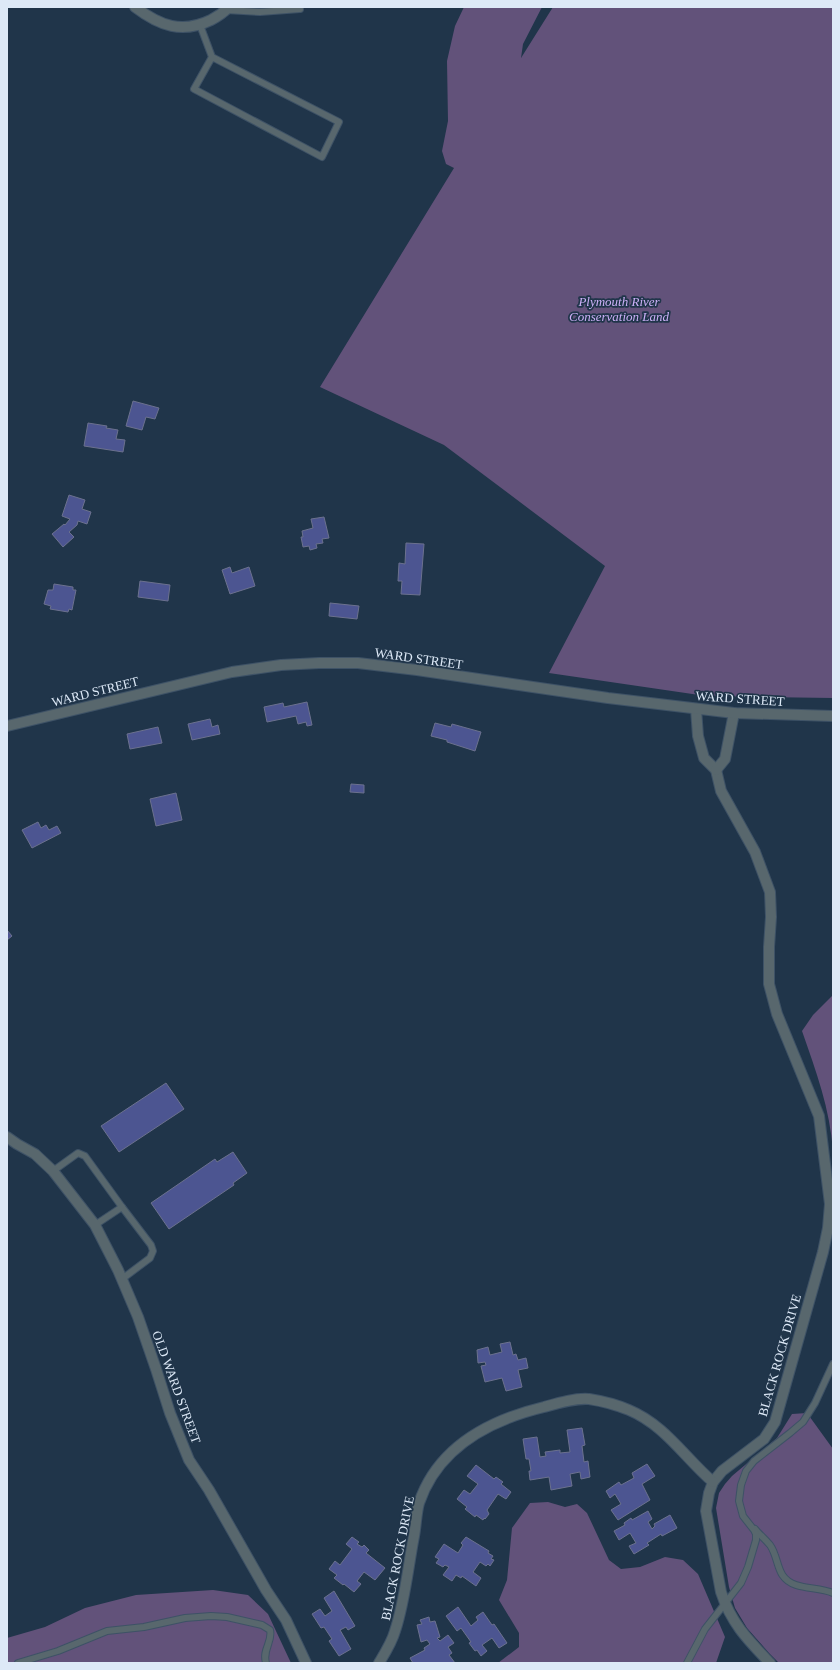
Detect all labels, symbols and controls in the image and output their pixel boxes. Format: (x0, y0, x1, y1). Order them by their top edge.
park label: Plymouth River Conservation Land (569, 294, 670, 324)
street label: WARD STREET (374, 645, 464, 672)
street label: WARD STREET (50, 673, 140, 710)
street label: WARD STREET (695, 688, 785, 709)
street label: BLACK ROCK DRIVE (755, 1292, 804, 1418)
street label: OLD WARD STREET (149, 1329, 204, 1446)
street label: BLACK ROCK DRIVE (378, 1495, 417, 1622)

